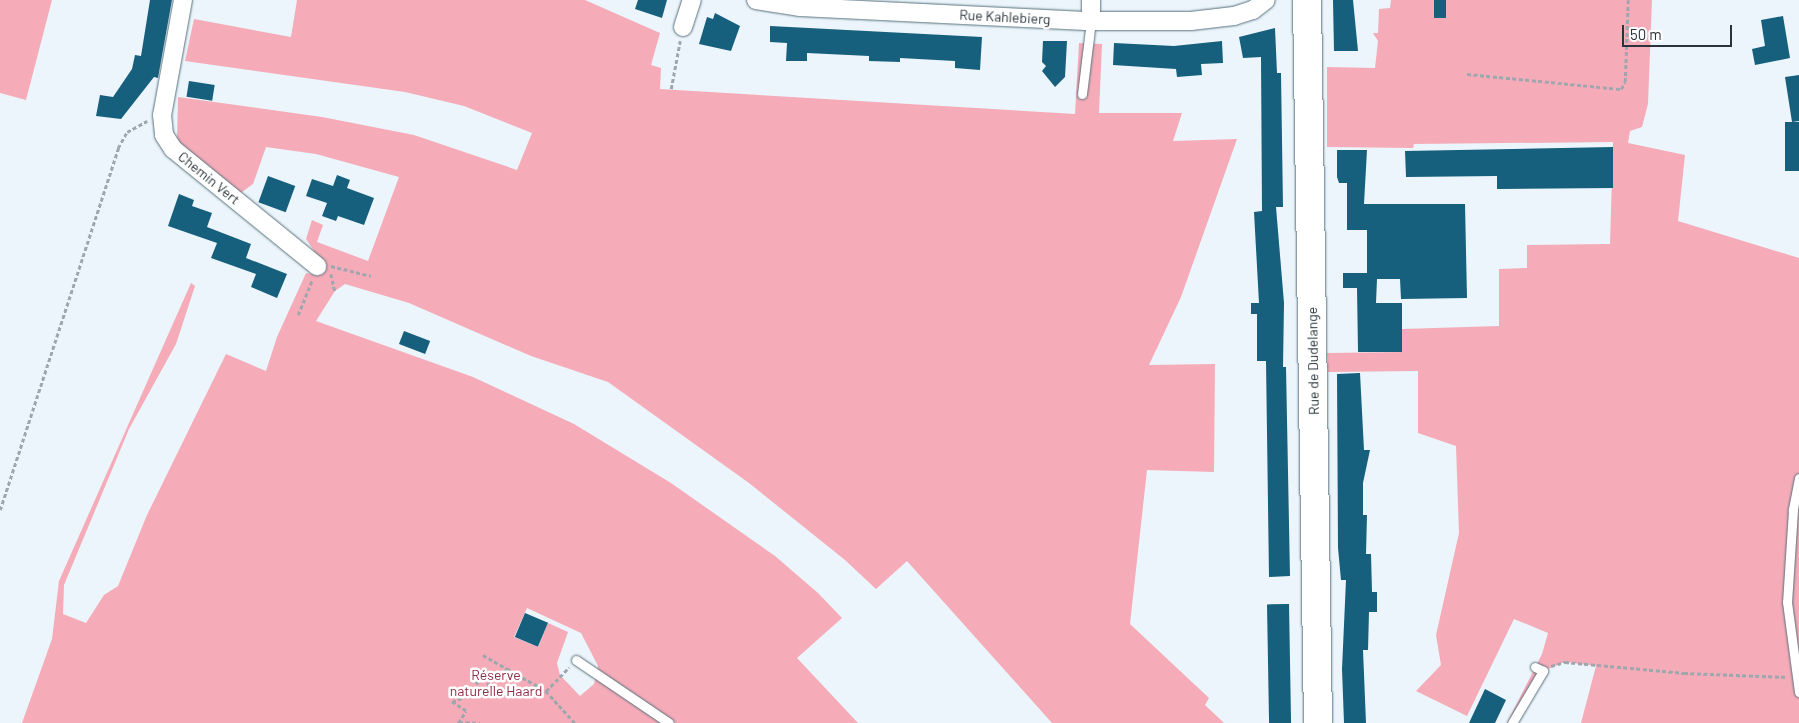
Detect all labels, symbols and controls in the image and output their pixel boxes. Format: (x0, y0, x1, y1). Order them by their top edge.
street label: Rue Kahlebierg (959, 6, 1051, 28)
scale bar (1624, 15, 1734, 47)
text: 50 m (1630, 25, 1662, 43)
street label: Chemin Vert (175, 148, 243, 208)
street label: Rue de Dudelange (1304, 307, 1322, 415)
park label: Réserve naturelle Haard (450, 667, 542, 700)

